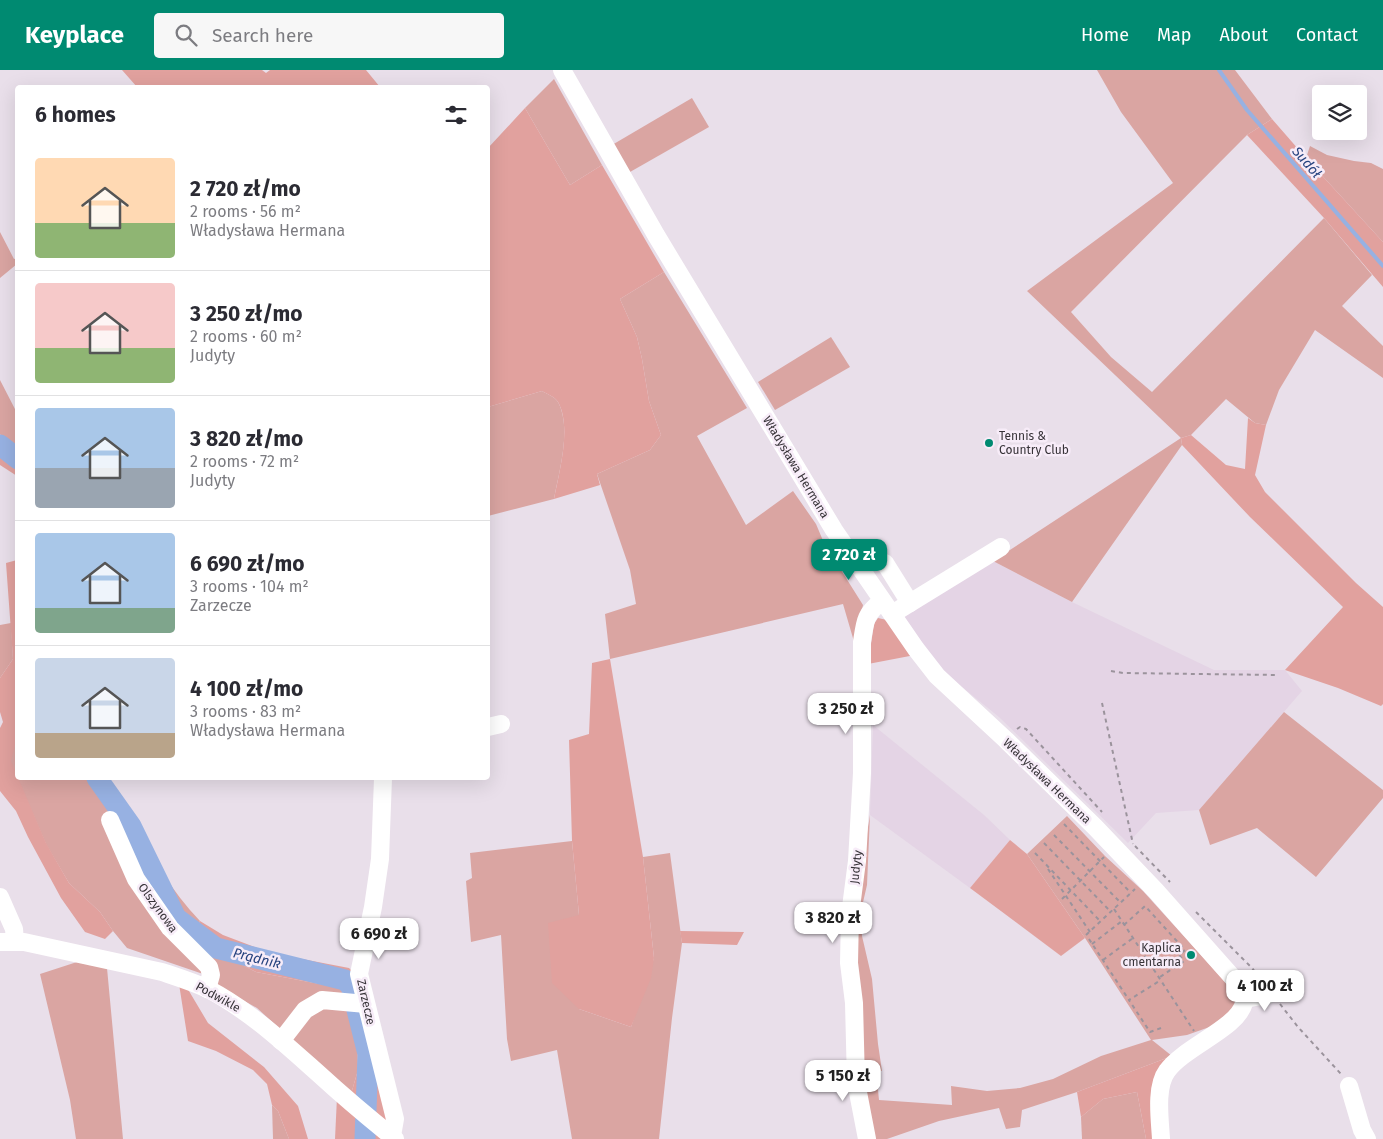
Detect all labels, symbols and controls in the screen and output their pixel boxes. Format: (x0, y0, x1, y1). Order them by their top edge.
search box (154, 13, 504, 58)
text: Keyplace (25, 21, 124, 49)
icon: search (172, 21, 200, 49)
text: Search here (212, 24, 313, 47)
text: Home (1081, 24, 1129, 46)
text: Map (1157, 24, 1191, 46)
text: About (1219, 24, 1268, 46)
text: Contact (1296, 24, 1358, 46)
map controls (1312, 85, 1367, 140)
button: layers (1312, 85, 1367, 140)
icon: filters (442, 101, 470, 129)
text: 6 homes (35, 102, 116, 128)
water label: Sudół (1288, 142, 1325, 182)
text: 2 720 zł/mo (190, 176, 301, 202)
icon: home (75, 178, 135, 238)
text: 2 rooms · 56 m² (190, 202, 301, 221)
text: Władysława Hermana (190, 221, 345, 240)
text: 3 250 zł/mo (190, 301, 302, 327)
icon: home (75, 303, 135, 363)
text: 2 rooms · 60 m² (190, 327, 302, 346)
text: Judyty (190, 346, 235, 365)
street label: Władysława Hermana (760, 413, 832, 521)
text: 3 820 zł/mo (190, 426, 303, 452)
icon: home (75, 428, 135, 488)
place label: Tennis & Country Club (999, 429, 1069, 457)
marker: Tennis & Country Club (983, 437, 995, 449)
text: 2 rooms · 72 m² (190, 452, 299, 471)
text: Judyty (190, 471, 235, 490)
pin: 2 720 zł (797, 538, 901, 581)
text: 2 720 zł (822, 545, 876, 564)
text: 6 690 zł/mo (190, 551, 305, 577)
icon: home (75, 553, 135, 613)
text: 3 rooms · 104 m² (190, 577, 309, 596)
text: Zarzecze (190, 596, 252, 615)
text: 4 100 zł/mo (190, 676, 303, 702)
icon: home (75, 678, 135, 738)
pin: 3 250 zł (794, 692, 898, 735)
text: 3 250 zł (819, 699, 873, 718)
text: 3 rooms · 83 m² (190, 702, 301, 721)
text: Władysława Hermana (190, 721, 345, 740)
street label: Władysława Hermana (1000, 736, 1094, 826)
street label: Judyty (847, 849, 865, 885)
street label: Olszynowa (135, 881, 181, 935)
pin: 3 820 zł (781, 902, 885, 944)
text: 3 820 zł (805, 908, 861, 927)
pin: 6 690 zł (327, 918, 431, 960)
text: 6 690 zł (351, 924, 407, 943)
place label: Kaplica cmentarna (1122, 941, 1181, 969)
water label: Prądnik (231, 944, 283, 973)
marker: Kaplica cmentarna (1185, 949, 1197, 961)
pin: 4 100 zł (1213, 970, 1317, 1012)
text: 4 100 zł (1237, 976, 1293, 995)
street label: Zarzecze (354, 978, 378, 1026)
street label: Podwikle (193, 979, 243, 1015)
pin: 5 150 zł (791, 1060, 895, 1102)
text: 5 150 zł (816, 1066, 870, 1085)

